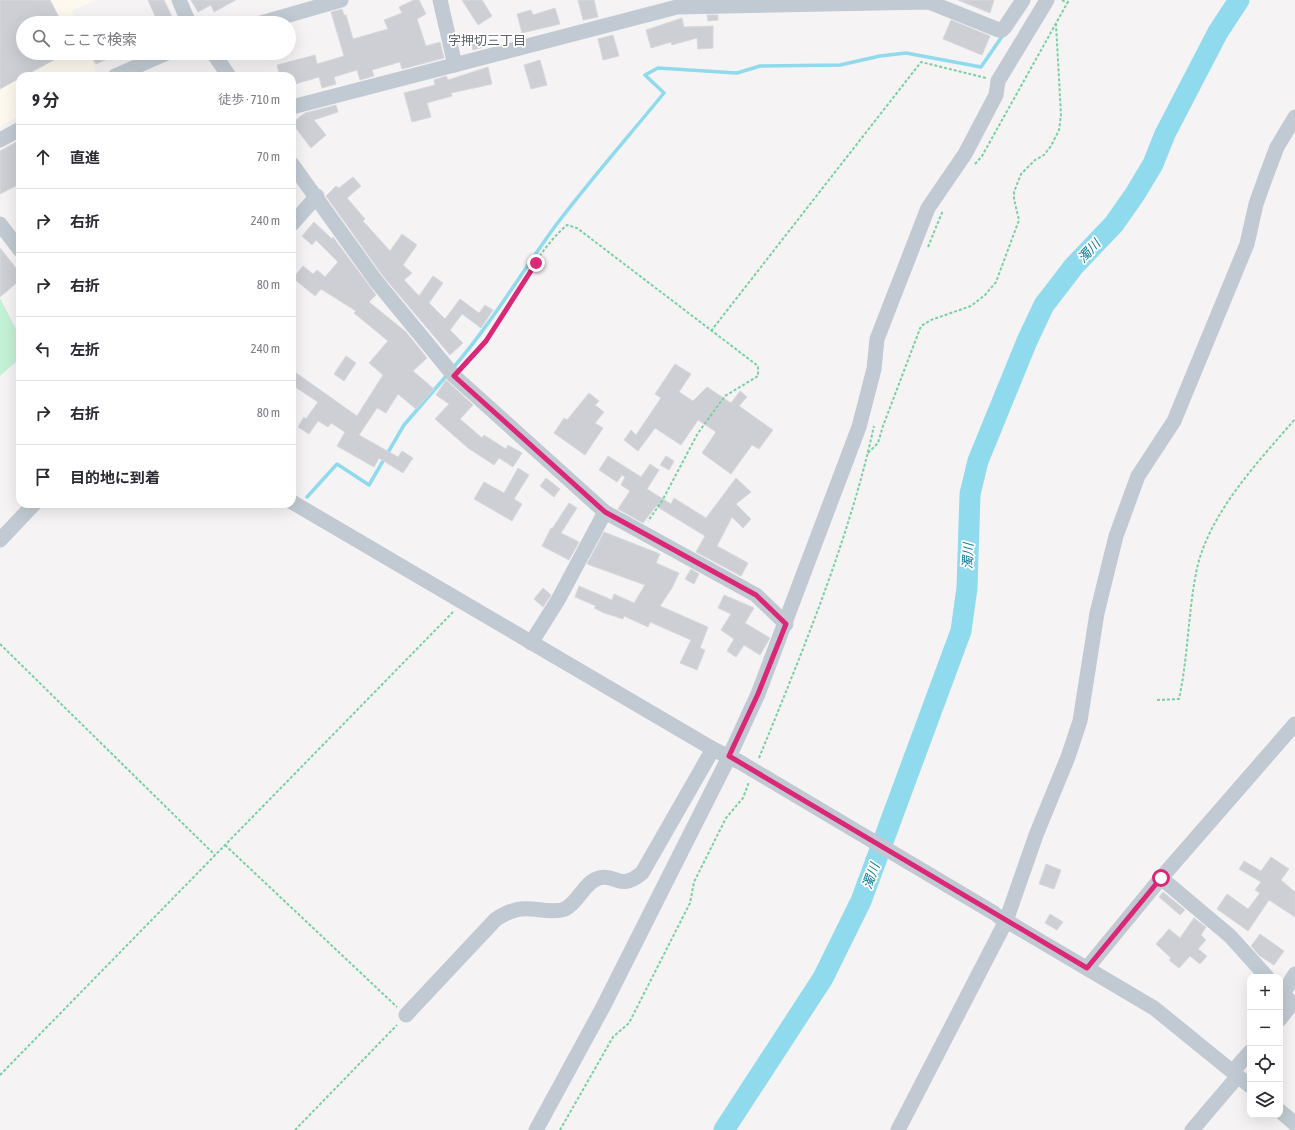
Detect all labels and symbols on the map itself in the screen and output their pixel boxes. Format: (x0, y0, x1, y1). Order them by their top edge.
district label: 字押切三丁目 (448, 33, 526, 48)
water label: 濁川 (1075, 235, 1105, 266)
route end (527, 254, 545, 272)
water label: 濁川 (960, 541, 976, 569)
water label: 濁川 (860, 859, 883, 891)
route start (1152, 869, 1170, 887)

